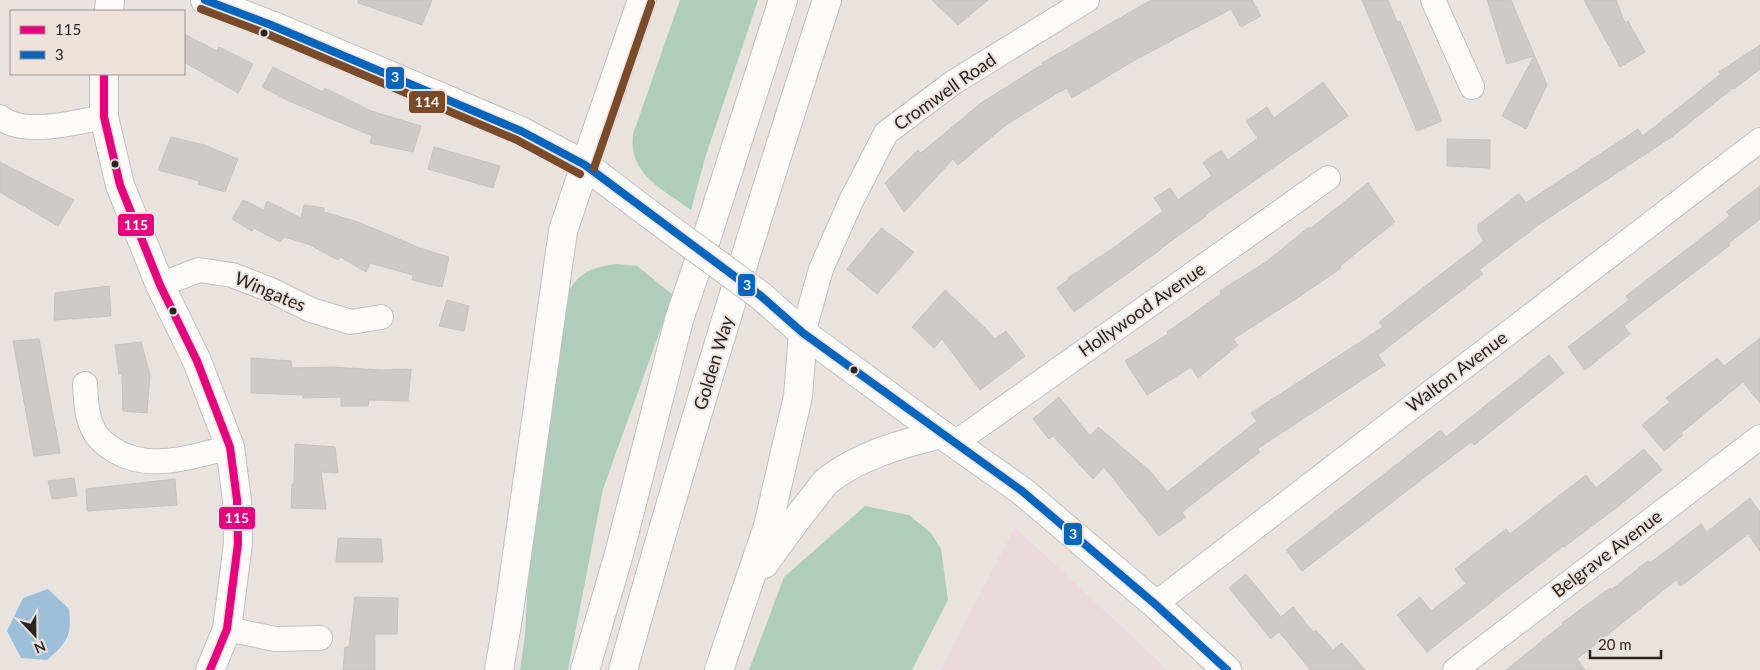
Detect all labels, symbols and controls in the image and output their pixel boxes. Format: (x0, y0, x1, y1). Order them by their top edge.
legend (10, 10, 185, 75)
text: 115 (55, 20, 81, 38)
unlabelled marker (259, 28, 269, 38)
text: 3 (55, 45, 64, 63)
street label: Cromwell Road (889, 48, 1000, 135)
line badge: 3 (385, 66, 405, 90)
text: 3 (391, 68, 399, 85)
line badge: 114 (408, 90, 446, 114)
text: 114 (415, 93, 439, 110)
unlabelled marker (110, 159, 120, 169)
line badge: 115 (117, 213, 155, 237)
text: 115 (124, 216, 148, 233)
street label: Hollywood Avenue (1074, 257, 1209, 361)
street label: Wingates (232, 266, 309, 316)
line badge: 3 (737, 273, 756, 297)
text: 3 (743, 276, 751, 293)
unlabelled marker (168, 306, 178, 316)
street label: Golden Way (688, 312, 738, 412)
street label: Walton Avenue (1401, 326, 1511, 416)
unlabelled marker (849, 365, 859, 375)
street label: Belgrave Avenue (1547, 505, 1666, 602)
line badge: 115 (218, 506, 256, 530)
text: 115 (225, 509, 249, 526)
line badge: 3 (1063, 522, 1083, 546)
text: 3 (1069, 525, 1077, 542)
north arrow (10, 610, 60, 660)
scale bar (1590, 628, 1661, 660)
text: 20 m (1598, 635, 1632, 653)
text: N (32, 638, 48, 657)

